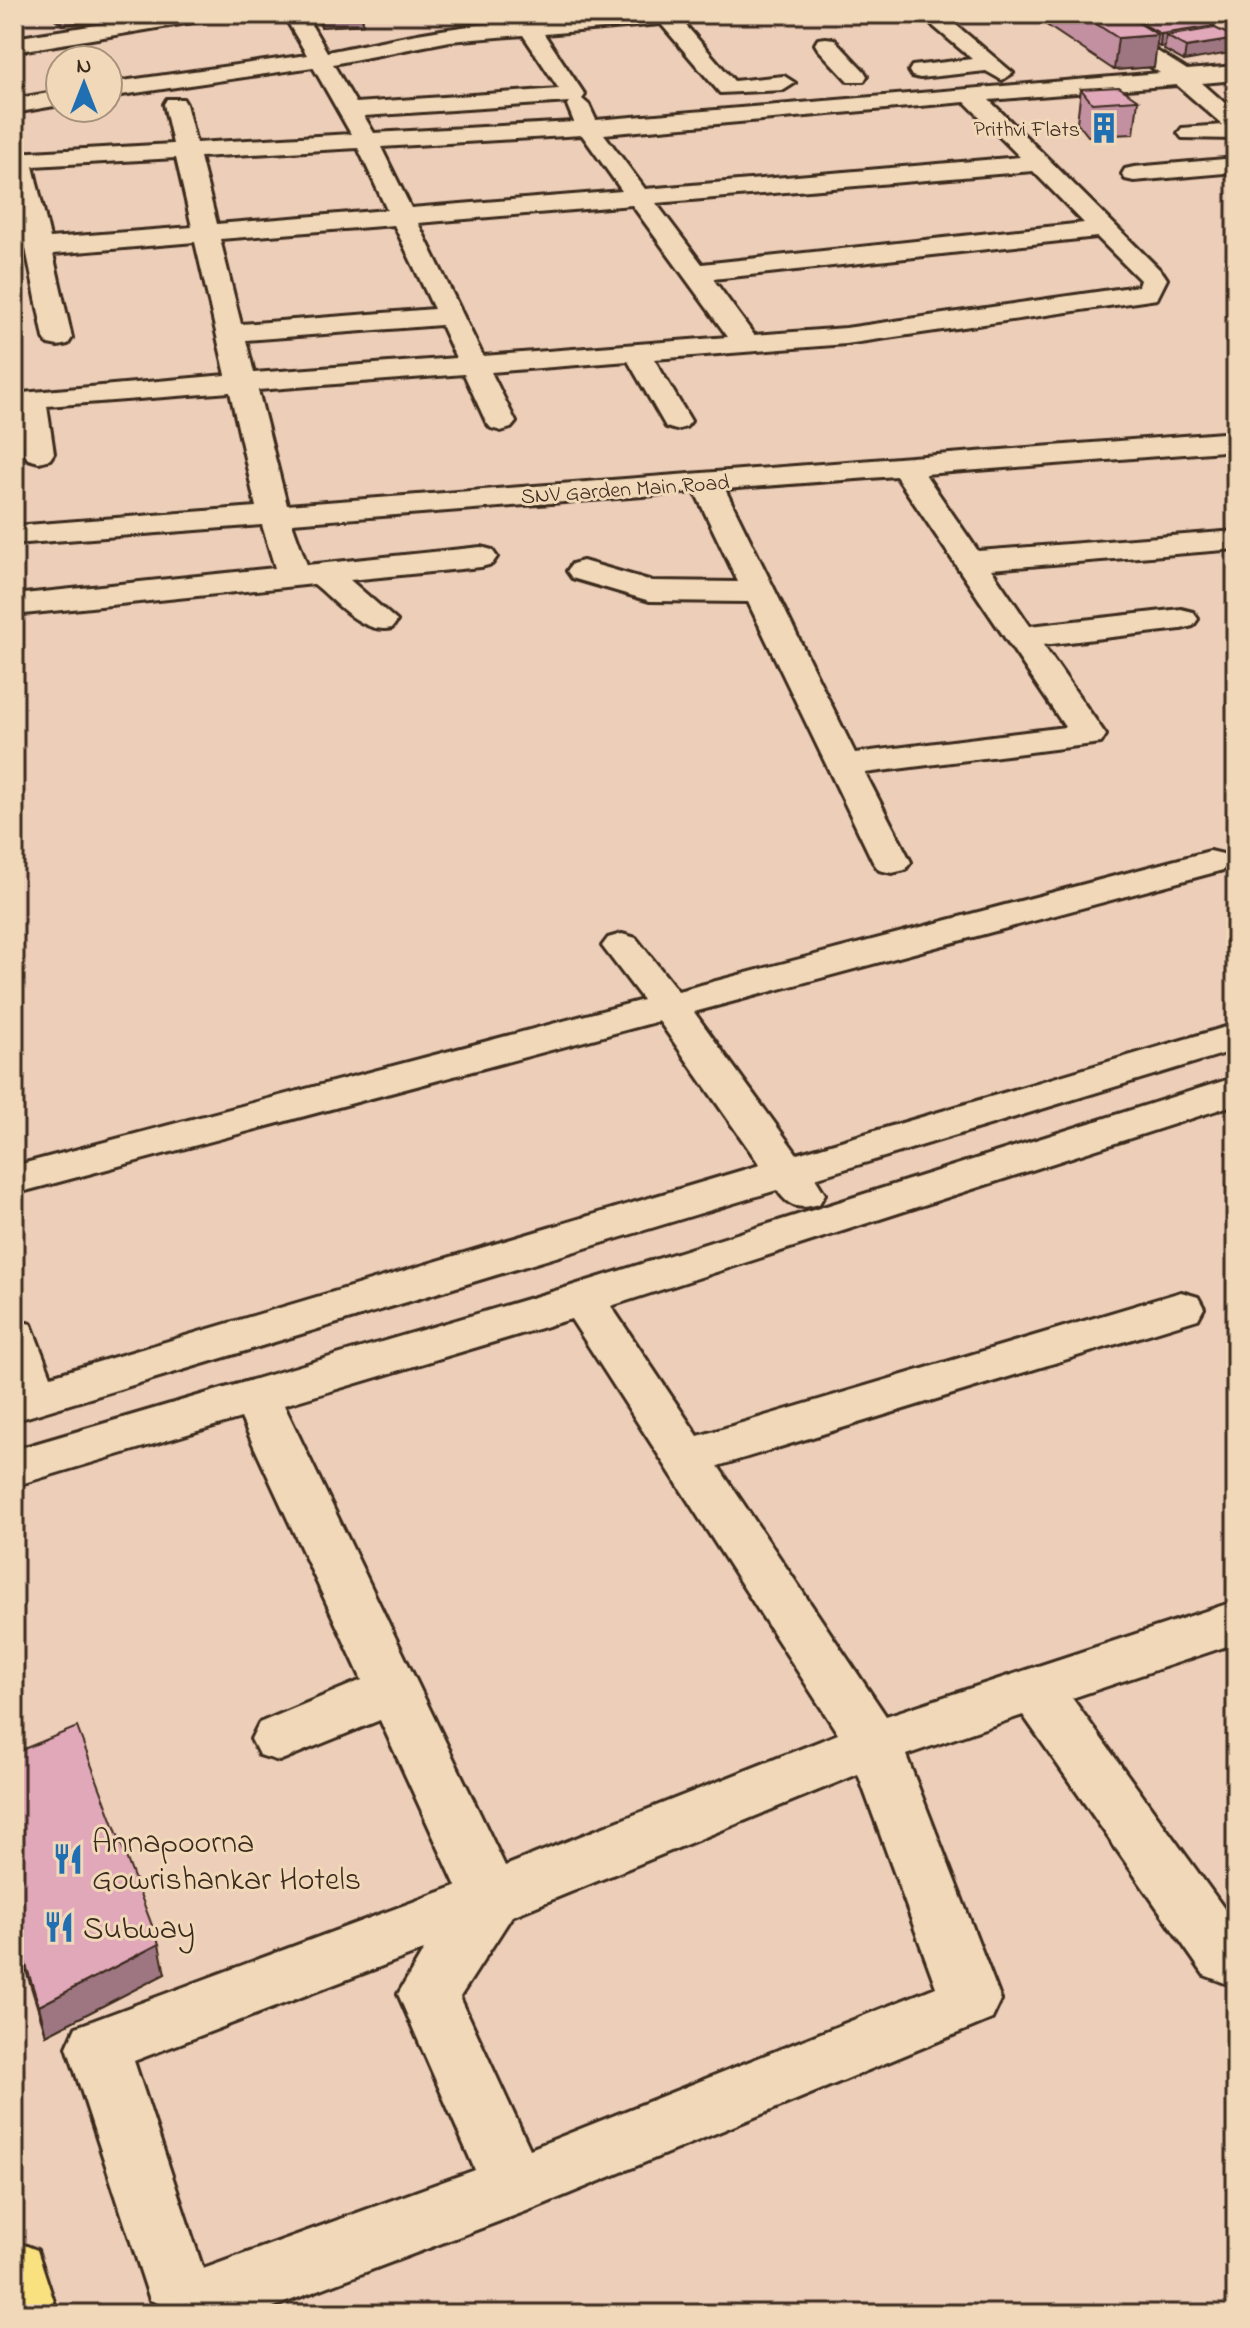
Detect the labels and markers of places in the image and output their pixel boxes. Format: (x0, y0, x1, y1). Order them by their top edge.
building icon: Prithvi Flats (1087, 111, 1121, 145)
place label: Prithvi Flats (974, 115, 1080, 147)
place label: Annapoorna Gowrishankar Hotels (92, 1821, 361, 1905)
restaurant icon: Annapoorna Gowrishankar Hotels (51, 1842, 85, 1876)
place label: Subway (83, 1907, 195, 1954)
restaurant icon: Subway (42, 1910, 76, 1944)

